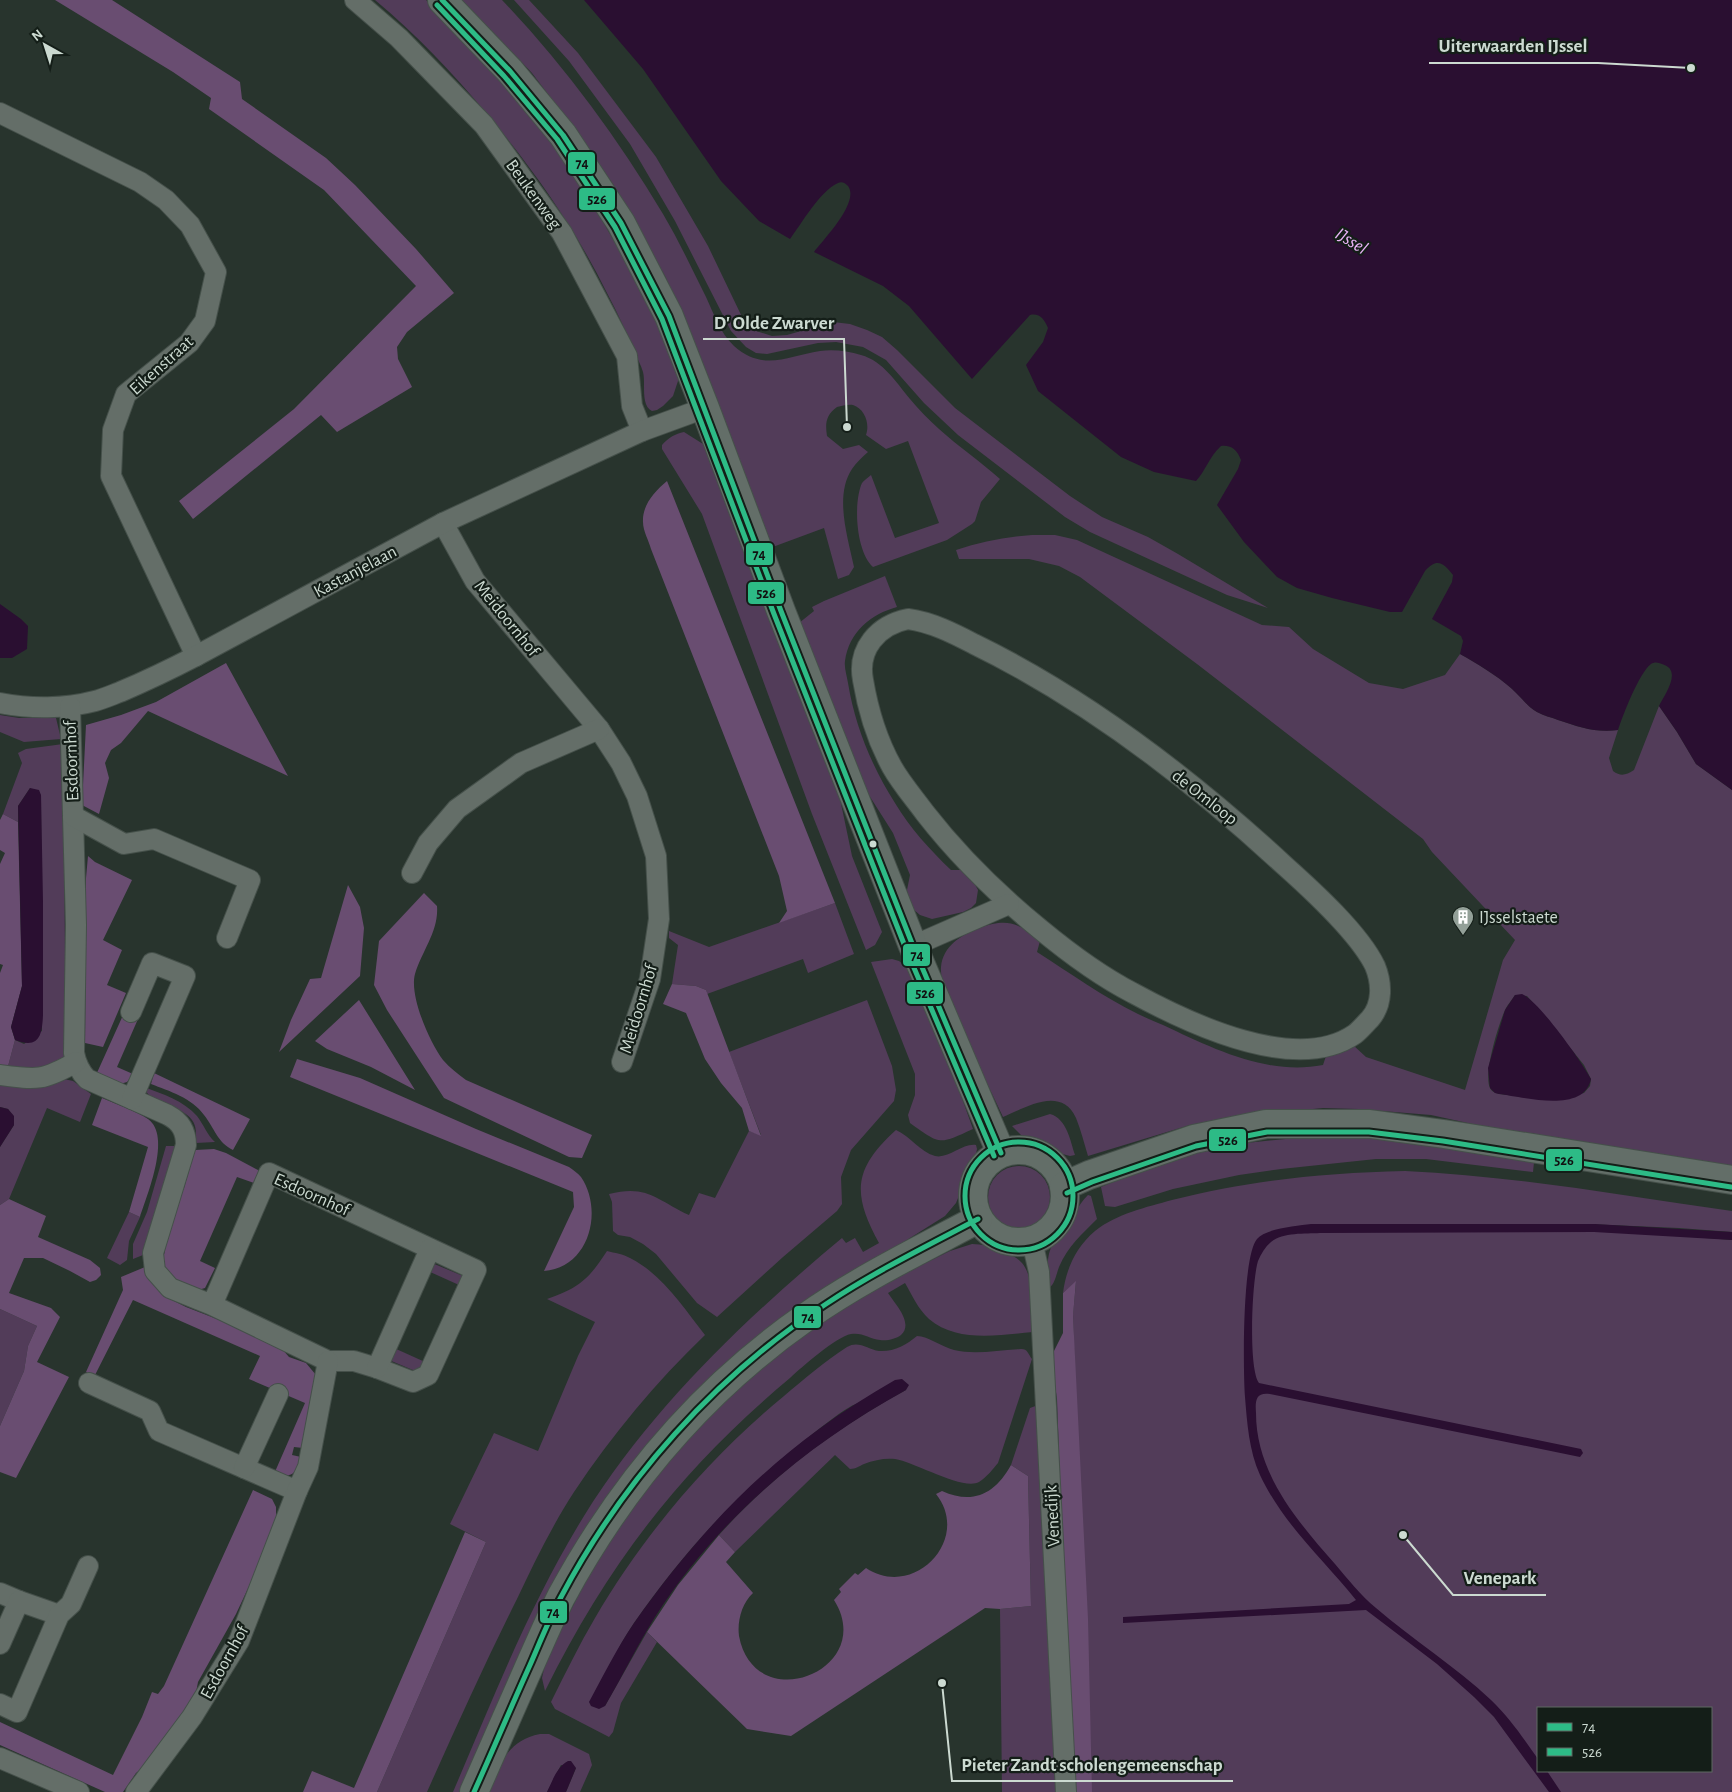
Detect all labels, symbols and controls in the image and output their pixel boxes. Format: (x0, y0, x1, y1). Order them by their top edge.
north arrow (20, 20, 70, 70)
text: N (29, 27, 46, 44)
callout: Uiterwaarden IJssel (1429, 29, 1598, 63)
text: Uiterwaarden IJssel (1439, 37, 1587, 56)
line badge: 74 (567, 151, 596, 175)
street label: Beukenweg (502, 157, 564, 233)
text: 74 (575, 157, 589, 171)
line badge: 526 (578, 187, 616, 211)
text: 526 (587, 193, 607, 207)
water label: IJssel (1332, 224, 1371, 259)
callout: D' Olde Zwarver (703, 305, 844, 339)
text: D' Olde Zwarver (714, 314, 835, 333)
street label: Eikenstraat (126, 332, 197, 399)
line badge: 74 (745, 542, 774, 566)
street label: Kastanjelaan (311, 543, 400, 601)
text: 74 (752, 548, 766, 562)
street label: Meidoornhof (470, 577, 543, 661)
line badge: 526 (747, 581, 785, 605)
text: 526 (756, 587, 776, 601)
street label: Esdoornhof (62, 719, 82, 802)
street label: de Omloop (1168, 767, 1241, 829)
unlabelled marker (868, 839, 878, 849)
building icon: IJsselstaete (1451, 905, 1475, 936)
place label: IJsselstaete (1479, 909, 1558, 927)
line badge: 74 (902, 943, 931, 967)
text: 74 (910, 949, 924, 963)
street label: Meidoornhof (617, 961, 661, 1056)
line badge: 526 (906, 981, 944, 1005)
text: 526 (915, 987, 935, 1001)
line badge: 526 (1208, 1128, 1247, 1152)
text: 526 (1218, 1134, 1238, 1148)
line badge: 526 (1545, 1148, 1583, 1172)
text: 526 (1554, 1154, 1574, 1168)
street label: Esdoornhof (271, 1170, 353, 1220)
line badge: 74 (793, 1305, 822, 1329)
text: 74 (801, 1311, 815, 1325)
street label: Venedijk (1042, 1484, 1064, 1547)
callout: Venepark (1453, 1561, 1546, 1595)
text: Venepark (1464, 1569, 1537, 1588)
line badge: 74 (539, 1600, 568, 1624)
text: 74 (546, 1606, 560, 1620)
street label: Esdoornhof (197, 1622, 253, 1702)
legend (1537, 1707, 1712, 1772)
text: 74 (1582, 1720, 1595, 1735)
text: 526 (1582, 1745, 1602, 1760)
callout: Pieter Zandt scholengemeenschap (952, 1747, 1233, 1781)
text: Pieter Zandt scholengemeenschap (961, 1756, 1223, 1775)

